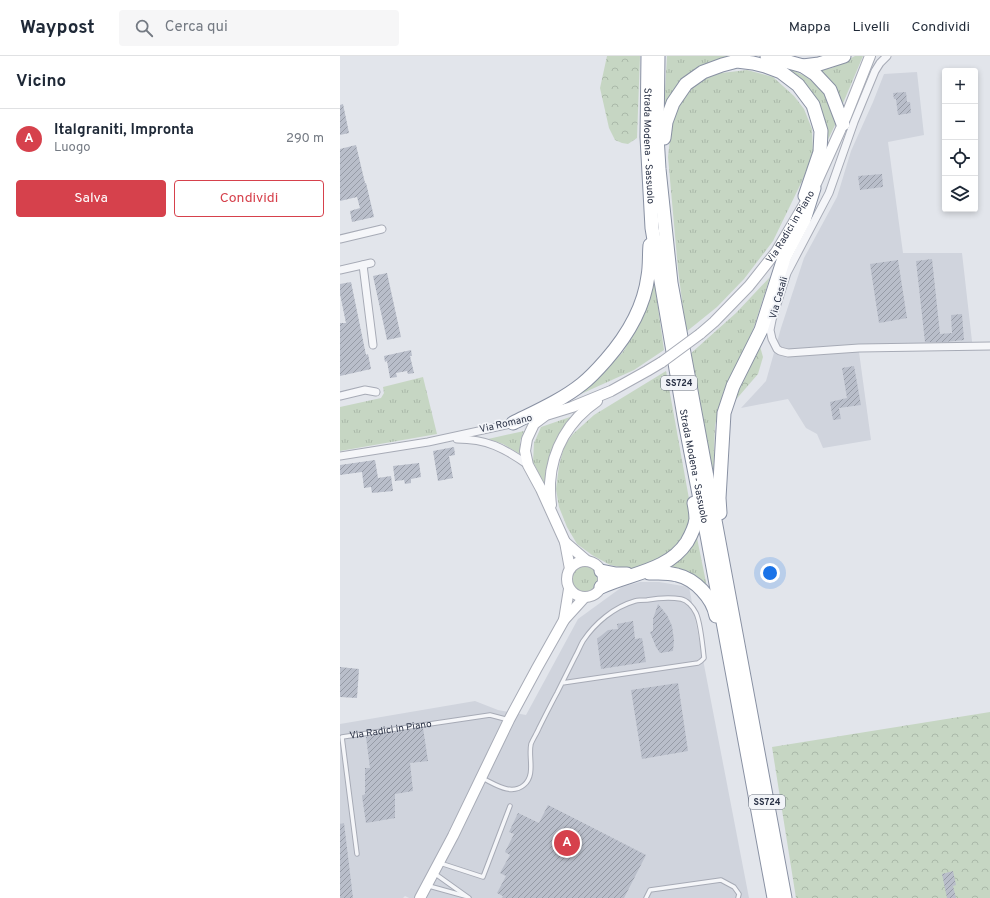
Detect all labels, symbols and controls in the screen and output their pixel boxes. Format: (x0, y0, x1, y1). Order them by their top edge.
search box (119, 10, 399, 46)
text: Waypost (20, 16, 95, 40)
icon: search (133, 17, 155, 39)
text: Cerca qui (165, 18, 228, 37)
text: Mappa (789, 19, 831, 36)
text: Livelli (853, 19, 889, 36)
text: Condividi (911, 19, 970, 36)
map controls (942, 68, 978, 212)
button: + (942, 68, 978, 104)
text: Vicino (16, 71, 66, 93)
street label: Strada Modena - Sassuolo (640, 88, 657, 205)
button: − (942, 104, 978, 140)
text: Italgraniti, Impronta (54, 121, 194, 140)
text: A (24, 131, 34, 147)
text: 290 m (286, 131, 324, 147)
text: Luogo (54, 140, 91, 156)
button: locate (942, 140, 978, 176)
button: layers (942, 176, 978, 212)
button: Salva (16, 180, 166, 217)
button: Condividi (174, 180, 324, 217)
street label: Via Radici in Piano (763, 188, 818, 266)
street label: Via Casali (767, 275, 791, 321)
road number: SS724 (661, 376, 697, 390)
street label: Strada Modena - Sassuolo (676, 408, 711, 525)
street label: Via Romano (478, 412, 534, 436)
your location (760, 563, 780, 583)
street label: Via Radici in Piano (349, 717, 433, 742)
road number: SS724 (749, 795, 785, 809)
pin: A (554, 828, 580, 858)

